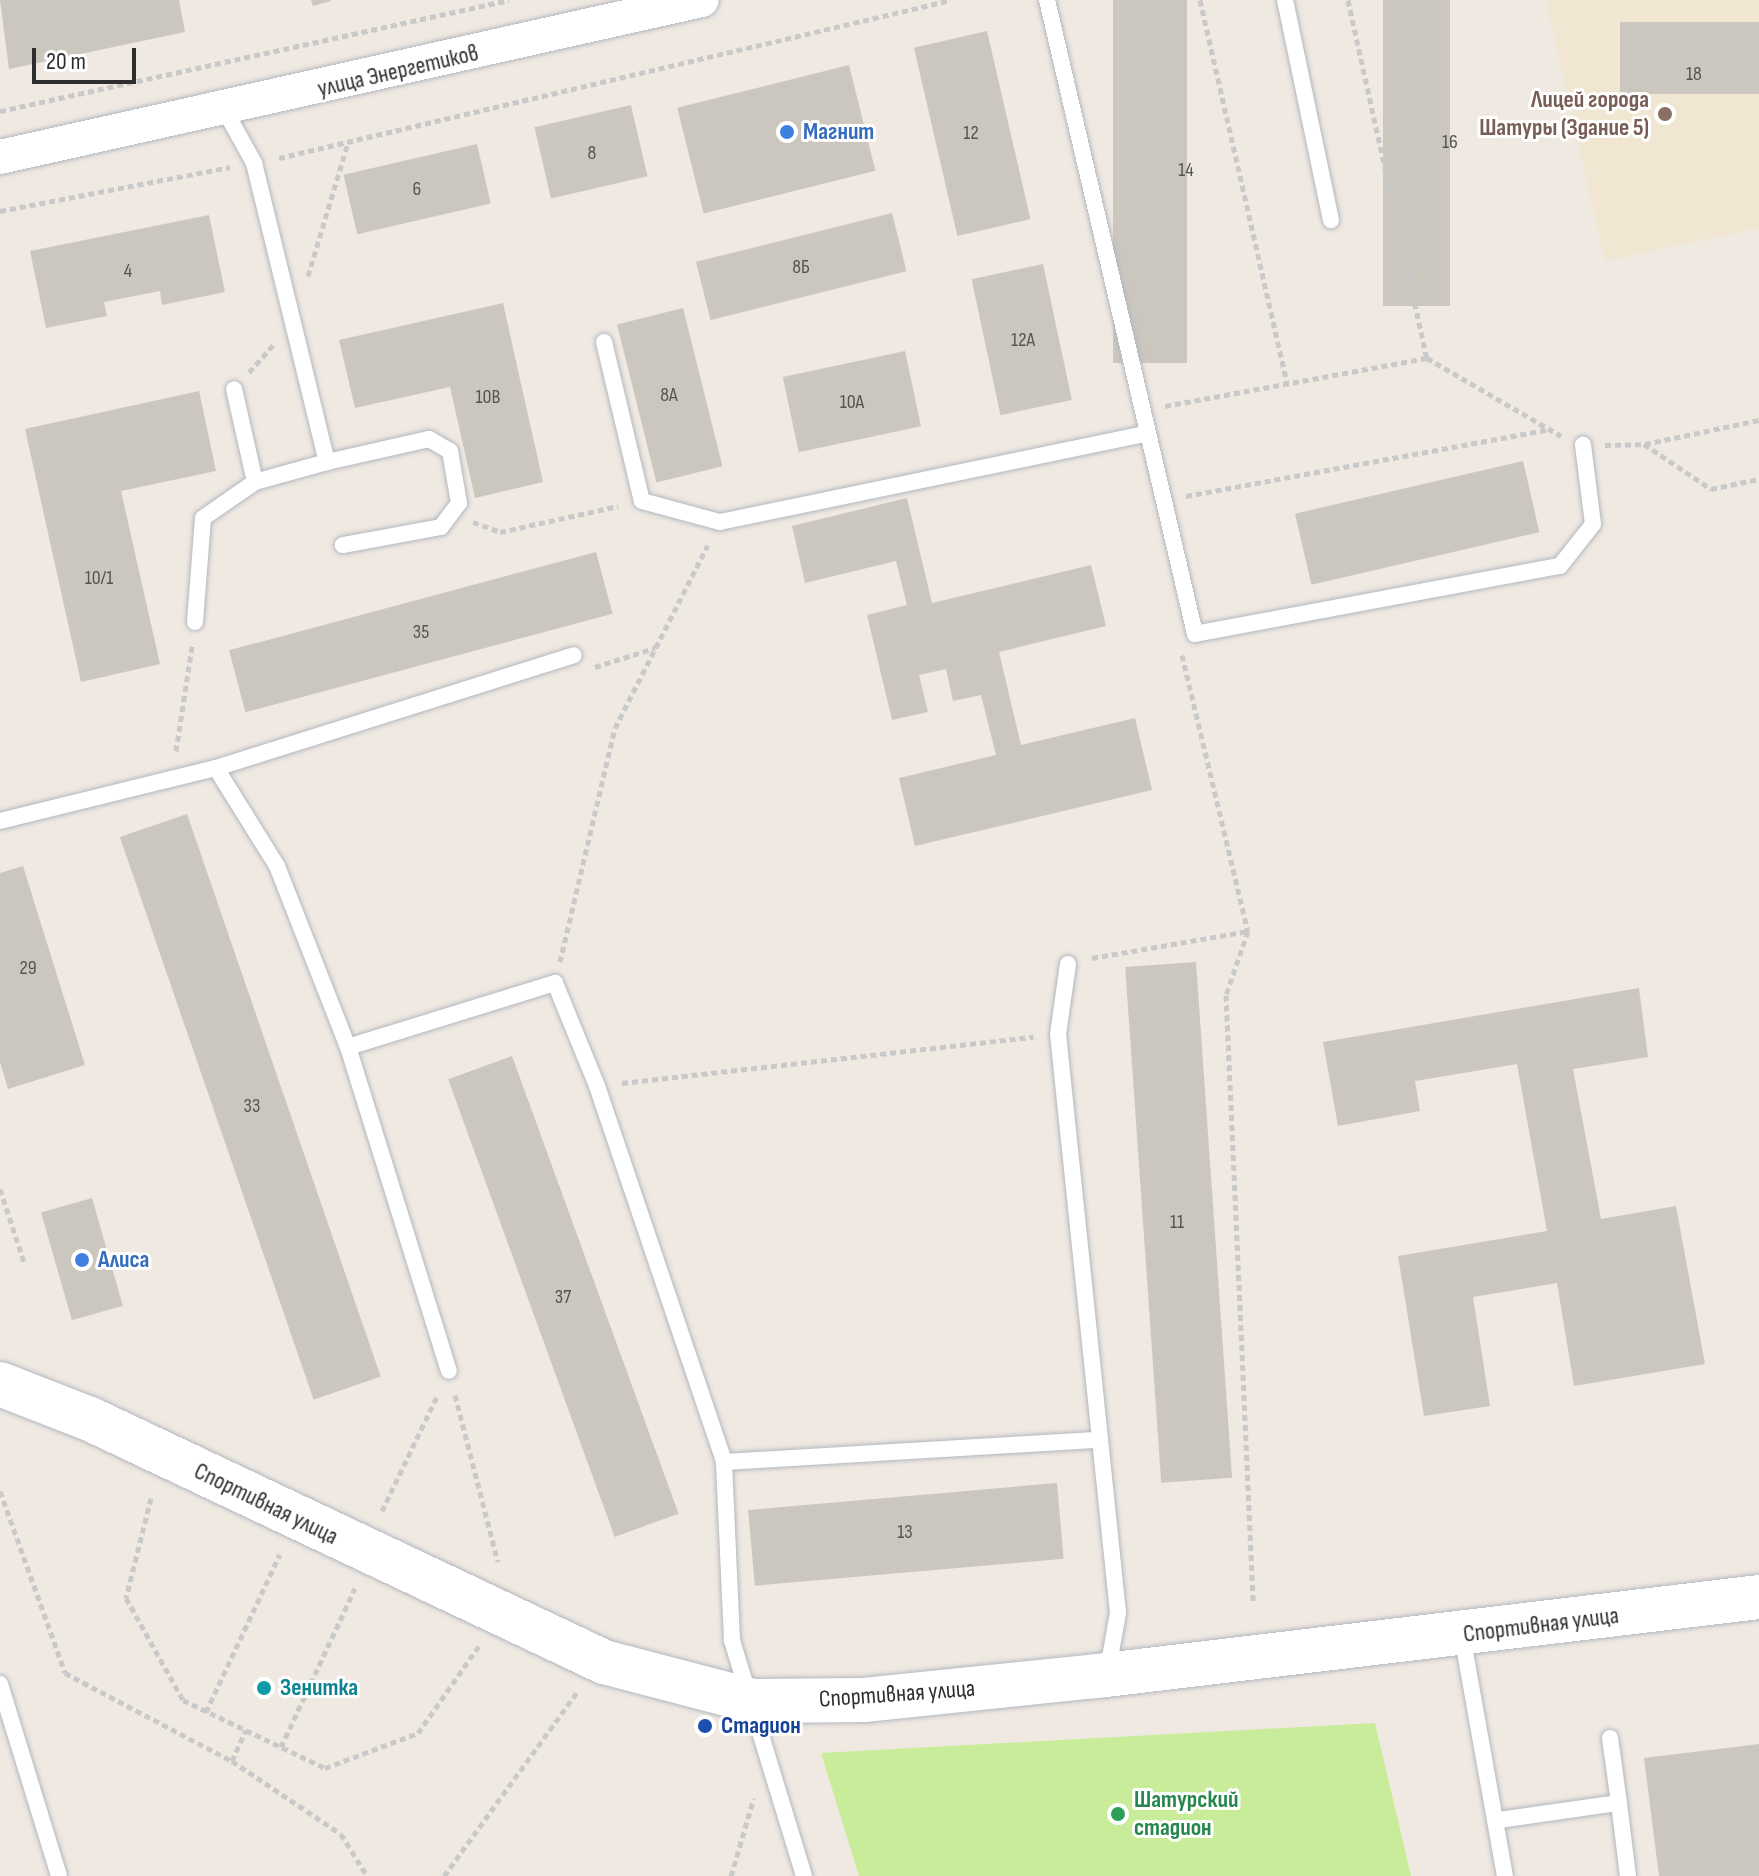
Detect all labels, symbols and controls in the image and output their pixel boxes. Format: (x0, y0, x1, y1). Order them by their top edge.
scale bar (36, 32, 140, 82)
street label: улица Энергетиков (315, 39, 481, 103)
text: 20 m (46, 47, 86, 76)
house number: 18 (1686, 62, 1702, 86)
place label: Лицей города Шатуры (Здание 5) (1479, 86, 1649, 142)
marker: Лицей города Шатуры (Здание 5) (1656, 105, 1674, 123)
place label: Магнит (803, 118, 874, 146)
house number: 12 (963, 121, 979, 145)
marker: Магнит (778, 123, 796, 141)
house number: 16 (1442, 130, 1458, 154)
house number: 8 (588, 141, 596, 165)
house number: 14 (1178, 158, 1194, 182)
house number: 6 (413, 177, 421, 201)
house number: 8Б (792, 255, 810, 279)
house number: 4 (124, 259, 132, 283)
house number: 12А (1011, 328, 1035, 352)
house number: 8А (660, 383, 678, 407)
house number: 10В (476, 385, 500, 409)
house number: 10А (840, 390, 864, 414)
house number: 10/1 (85, 566, 113, 590)
house number: 35 (413, 620, 429, 644)
house number: 29 (19, 956, 37, 980)
house number: 33 (244, 1094, 260, 1118)
house number: 11 (1170, 1210, 1184, 1234)
place label: Алиса (98, 1246, 149, 1274)
marker: Алиса (73, 1251, 91, 1269)
house number: 37 (555, 1285, 571, 1309)
street label: Спортивная улица (189, 1457, 343, 1551)
house number: 13 (897, 1520, 913, 1544)
street label: Спортивная улица (1462, 1601, 1620, 1649)
place label: Зенитка (280, 1674, 358, 1702)
street label: Спортивная улица (818, 1674, 976, 1714)
marker: Зенитка (255, 1679, 273, 1697)
place label: Стадион (721, 1712, 801, 1740)
marker: Стадион (696, 1717, 714, 1735)
place label: Шатурский стадион (1134, 1786, 1238, 1842)
marker: Шатурский стадион (1109, 1805, 1127, 1823)

